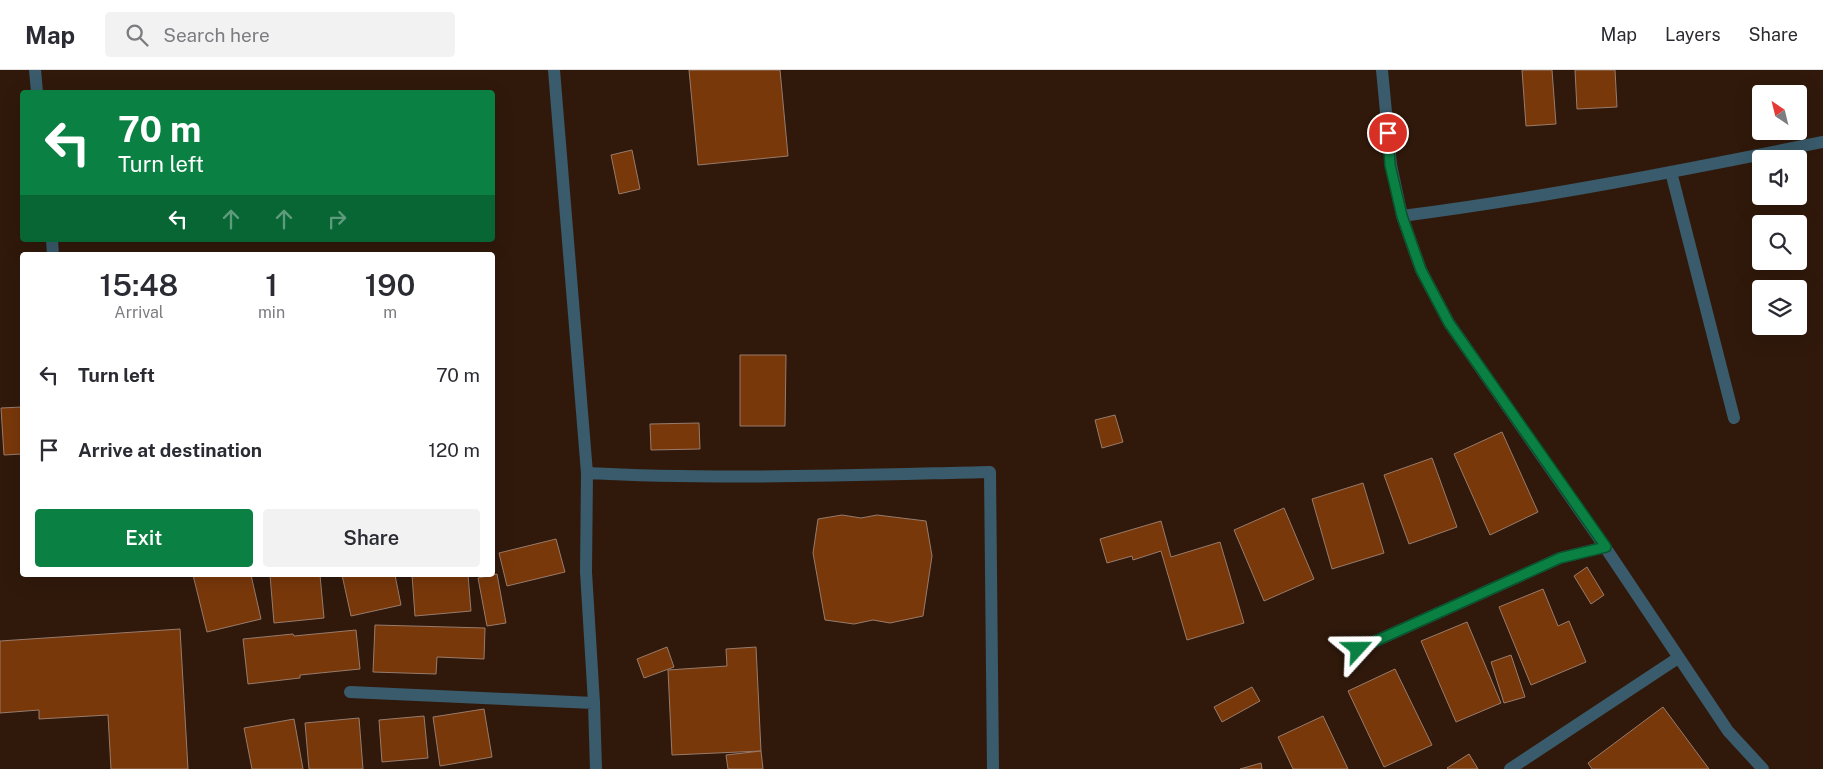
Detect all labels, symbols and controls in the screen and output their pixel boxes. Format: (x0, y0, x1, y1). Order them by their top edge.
search box (105, 12, 455, 57)
text: Map (25, 21, 75, 49)
icon: search (123, 21, 151, 49)
text: Search here (163, 24, 270, 46)
text: Map (1601, 24, 1637, 45)
text: Layers (1665, 24, 1721, 45)
text: Share (1749, 24, 1798, 45)
north arrow (1752, 85, 1808, 140)
map controls (1752, 85, 1807, 335)
text: 70 m (118, 109, 201, 150)
icon: left (35, 110, 100, 175)
pin (1367, 112, 1409, 154)
icon: arrive (1374, 119, 1402, 147)
button: sound (1752, 150, 1807, 205)
text: Turn left (118, 151, 204, 177)
icon: left (164, 205, 192, 233)
icon: ahead (217, 205, 245, 233)
icon: ahead (270, 205, 298, 233)
icon: right (323, 205, 351, 233)
button: search (1752, 215, 1807, 270)
text: 15:48 (100, 267, 178, 303)
text: 1 (265, 267, 278, 303)
text: 190 (365, 267, 415, 303)
button: layers (1752, 280, 1807, 335)
text: Arrival (114, 303, 164, 322)
text: min (258, 303, 285, 322)
text: m (383, 303, 397, 322)
icon: left (35, 361, 63, 389)
text: Turn left (78, 364, 155, 386)
text: 70 m (436, 364, 480, 386)
icon: arrive (35, 436, 63, 464)
text: Arrive at destination (78, 439, 262, 461)
text: 120 m (428, 439, 480, 461)
button: Exit (35, 509, 253, 567)
button: Share (263, 509, 480, 567)
position arrow (1331, 622, 1383, 674)

